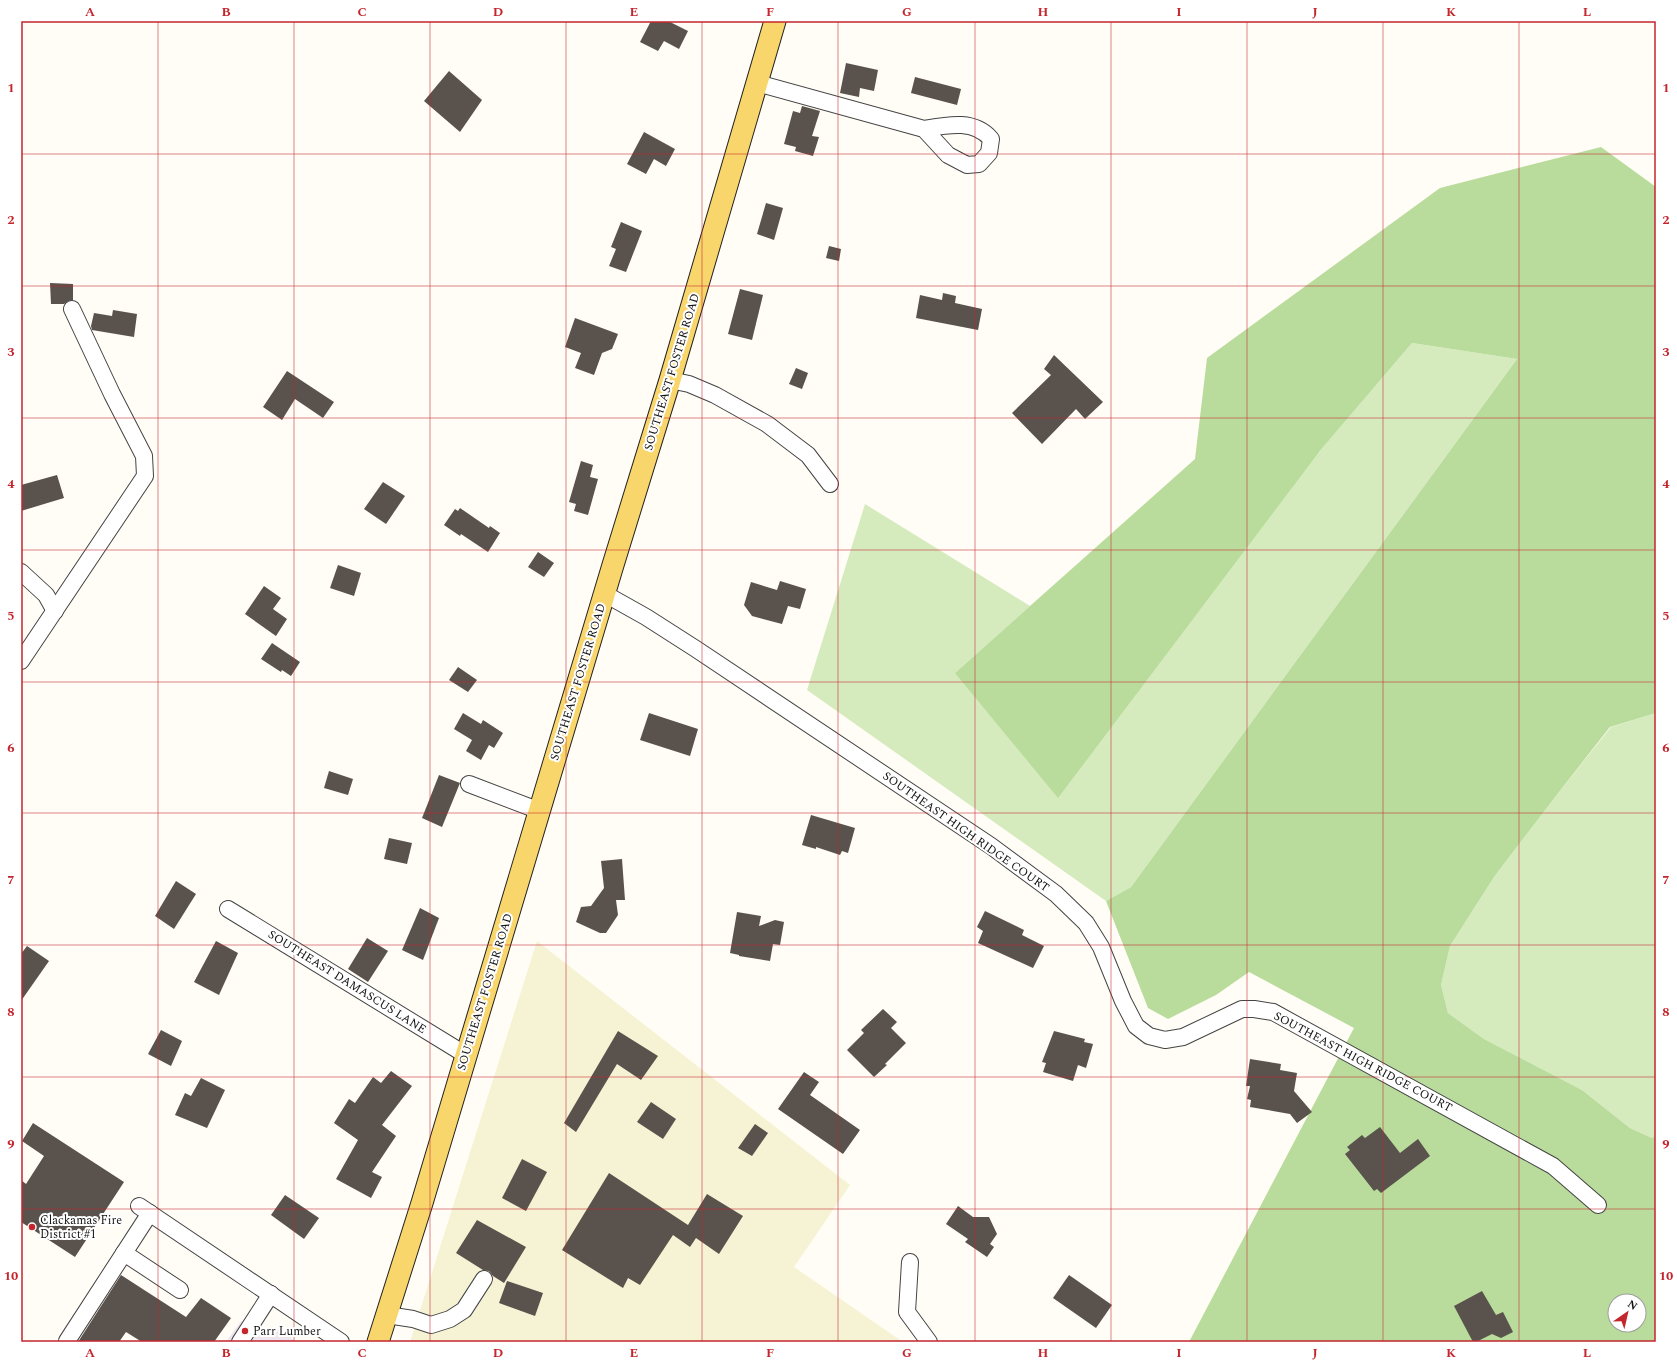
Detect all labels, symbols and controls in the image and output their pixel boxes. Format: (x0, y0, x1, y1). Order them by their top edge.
text: A (85, 2, 95, 22)
text: B (221, 2, 231, 22)
text: C (357, 2, 367, 22)
text: D (493, 2, 503, 22)
text: E (630, 2, 639, 22)
text: F (766, 2, 774, 22)
text: G (902, 2, 912, 22)
text: H (1038, 2, 1049, 22)
text: I (1176, 2, 1182, 22)
text: J (1312, 2, 1318, 22)
text: K (1446, 2, 1456, 22)
text: L (1583, 2, 1591, 22)
text: 1 (7, 78, 15, 98)
text: 1 (1662, 78, 1670, 98)
text: 2 (7, 210, 15, 230)
text: 2 (1662, 210, 1670, 230)
street label: SOUTHEAST FOSTER ROAD (639, 291, 705, 453)
text: 3 (7, 342, 15, 362)
text: 3 (1662, 342, 1670, 362)
text: 4 (7, 474, 15, 494)
text: 4 (1662, 474, 1670, 494)
street label: SOUTHEAST FOSTER ROAD (545, 601, 611, 763)
text: 5 (7, 606, 15, 626)
text: 5 (1662, 606, 1670, 626)
text: 6 (7, 738, 15, 758)
text: 6 (1662, 738, 1670, 758)
street label: SOUTHEAST HIGH RIDGE COURT (879, 767, 1053, 897)
text: 7 (7, 870, 15, 890)
text: 7 (1662, 870, 1670, 890)
street label: SOUTHEAST FOSTER ROAD (452, 911, 518, 1073)
street label: SOUTHEAST DAMASCUS LANE (264, 925, 430, 1039)
text: 8 (7, 1002, 15, 1022)
text: 8 (1662, 1002, 1670, 1022)
street label: SOUTHEAST HIGH RIDGE COURT (1270, 1007, 1456, 1117)
text: 9 (7, 1134, 15, 1154)
text: 9 (1662, 1134, 1670, 1154)
place label: Clackamas Fire District #1 (40, 1211, 122, 1244)
marker: Clackamas Fire District #1 (27, 1222, 37, 1232)
text: 10 (4, 1266, 18, 1286)
text: 10 (1659, 1266, 1673, 1286)
north arrow (1607, 1293, 1647, 1333)
text: N (1624, 1296, 1641, 1315)
place label: Parr Lumber (253, 1322, 321, 1341)
marker: Parr Lumber (240, 1326, 250, 1336)
text: A (85, 1343, 95, 1363)
text: B (221, 1343, 231, 1363)
text: C (357, 1343, 367, 1363)
text: D (493, 1343, 503, 1363)
text: E (630, 1343, 639, 1363)
text: F (766, 1343, 774, 1363)
text: G (902, 1343, 912, 1363)
text: H (1038, 1343, 1049, 1363)
text: I (1176, 1343, 1182, 1363)
text: J (1312, 1343, 1318, 1363)
text: K (1446, 1343, 1456, 1363)
text: L (1583, 1343, 1591, 1363)

